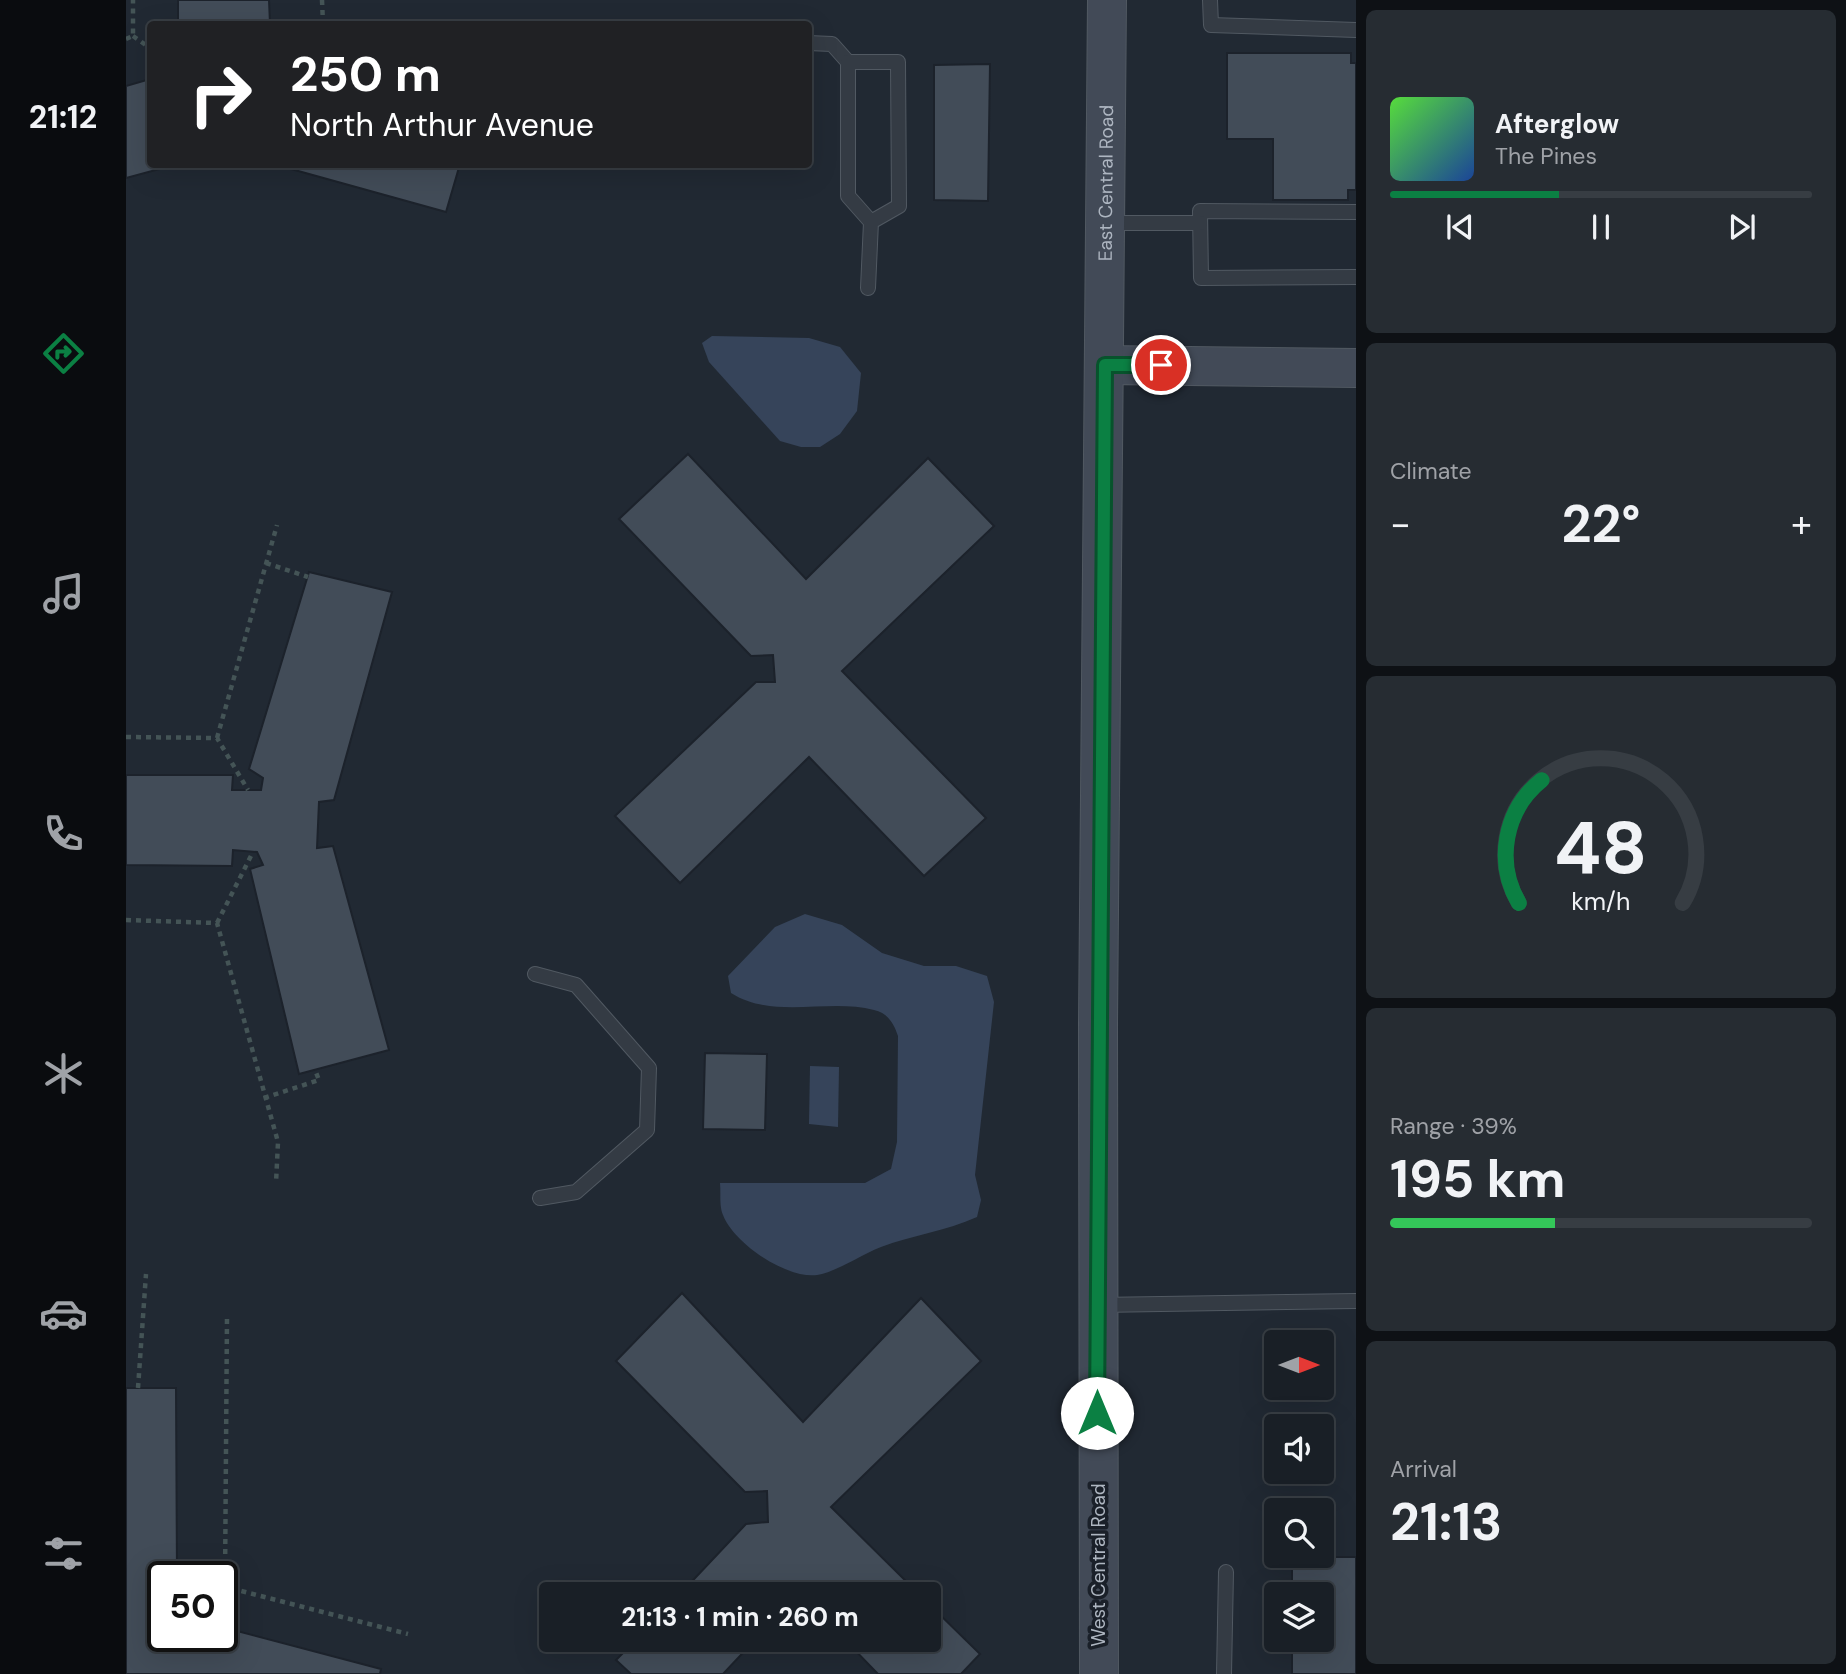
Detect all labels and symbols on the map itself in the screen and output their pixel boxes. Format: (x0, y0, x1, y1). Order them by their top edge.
street label: East Central Road (1092, 105, 1119, 261)
pin (1131, 335, 1191, 395)
north arrow (1264, 1330, 1334, 1400)
position arrow (1060, 1376, 1134, 1450)
street label: West Central Road (1086, 1483, 1111, 1647)
speed limit sign: 50 (147, 1561, 238, 1652)

